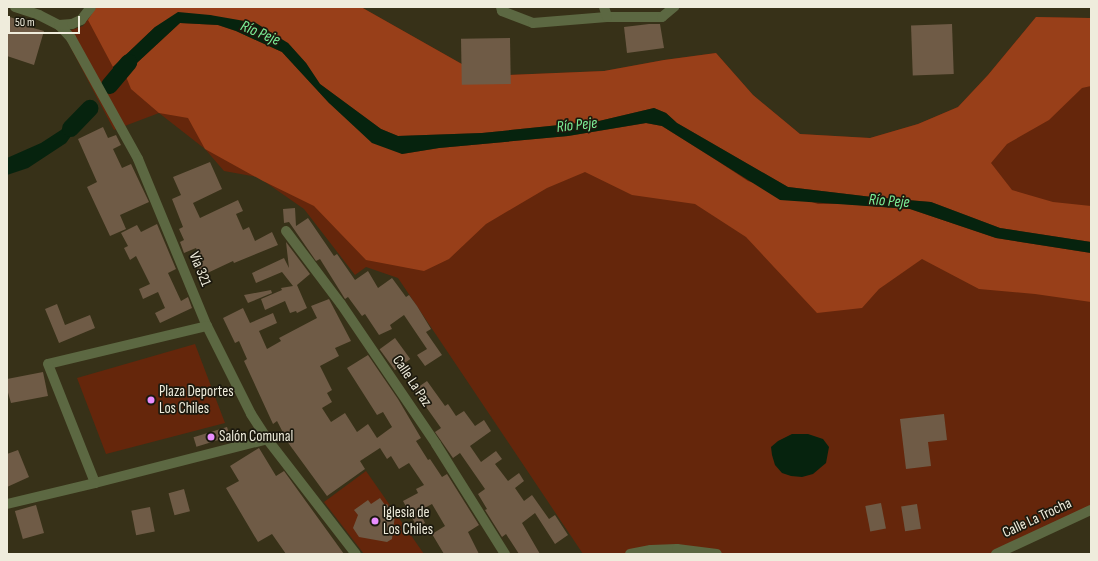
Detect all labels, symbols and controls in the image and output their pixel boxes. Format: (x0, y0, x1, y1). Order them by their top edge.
scale bar (10, 8, 82, 34)
text: 50 m (15, 15, 35, 30)
water label: Río Peje (237, 17, 283, 51)
water label: Río Peje (556, 114, 598, 138)
water label: Río Peje (868, 191, 910, 213)
street label: Vía 321 (185, 249, 215, 289)
street label: Calle La Paz (388, 352, 436, 410)
place label: Plaza Deportes Los Chiles (159, 382, 234, 417)
marker: Plaza Deportes Los Chiles (146, 395, 156, 405)
place label: Salón Comunal (219, 428, 293, 446)
marker: Salón Comunal (206, 432, 216, 442)
street label: Calle La Trocha (1000, 494, 1074, 542)
place label: Iglesia de Los Chiles (383, 503, 433, 538)
marker: Iglesia de Los Chiles (370, 516, 380, 526)

